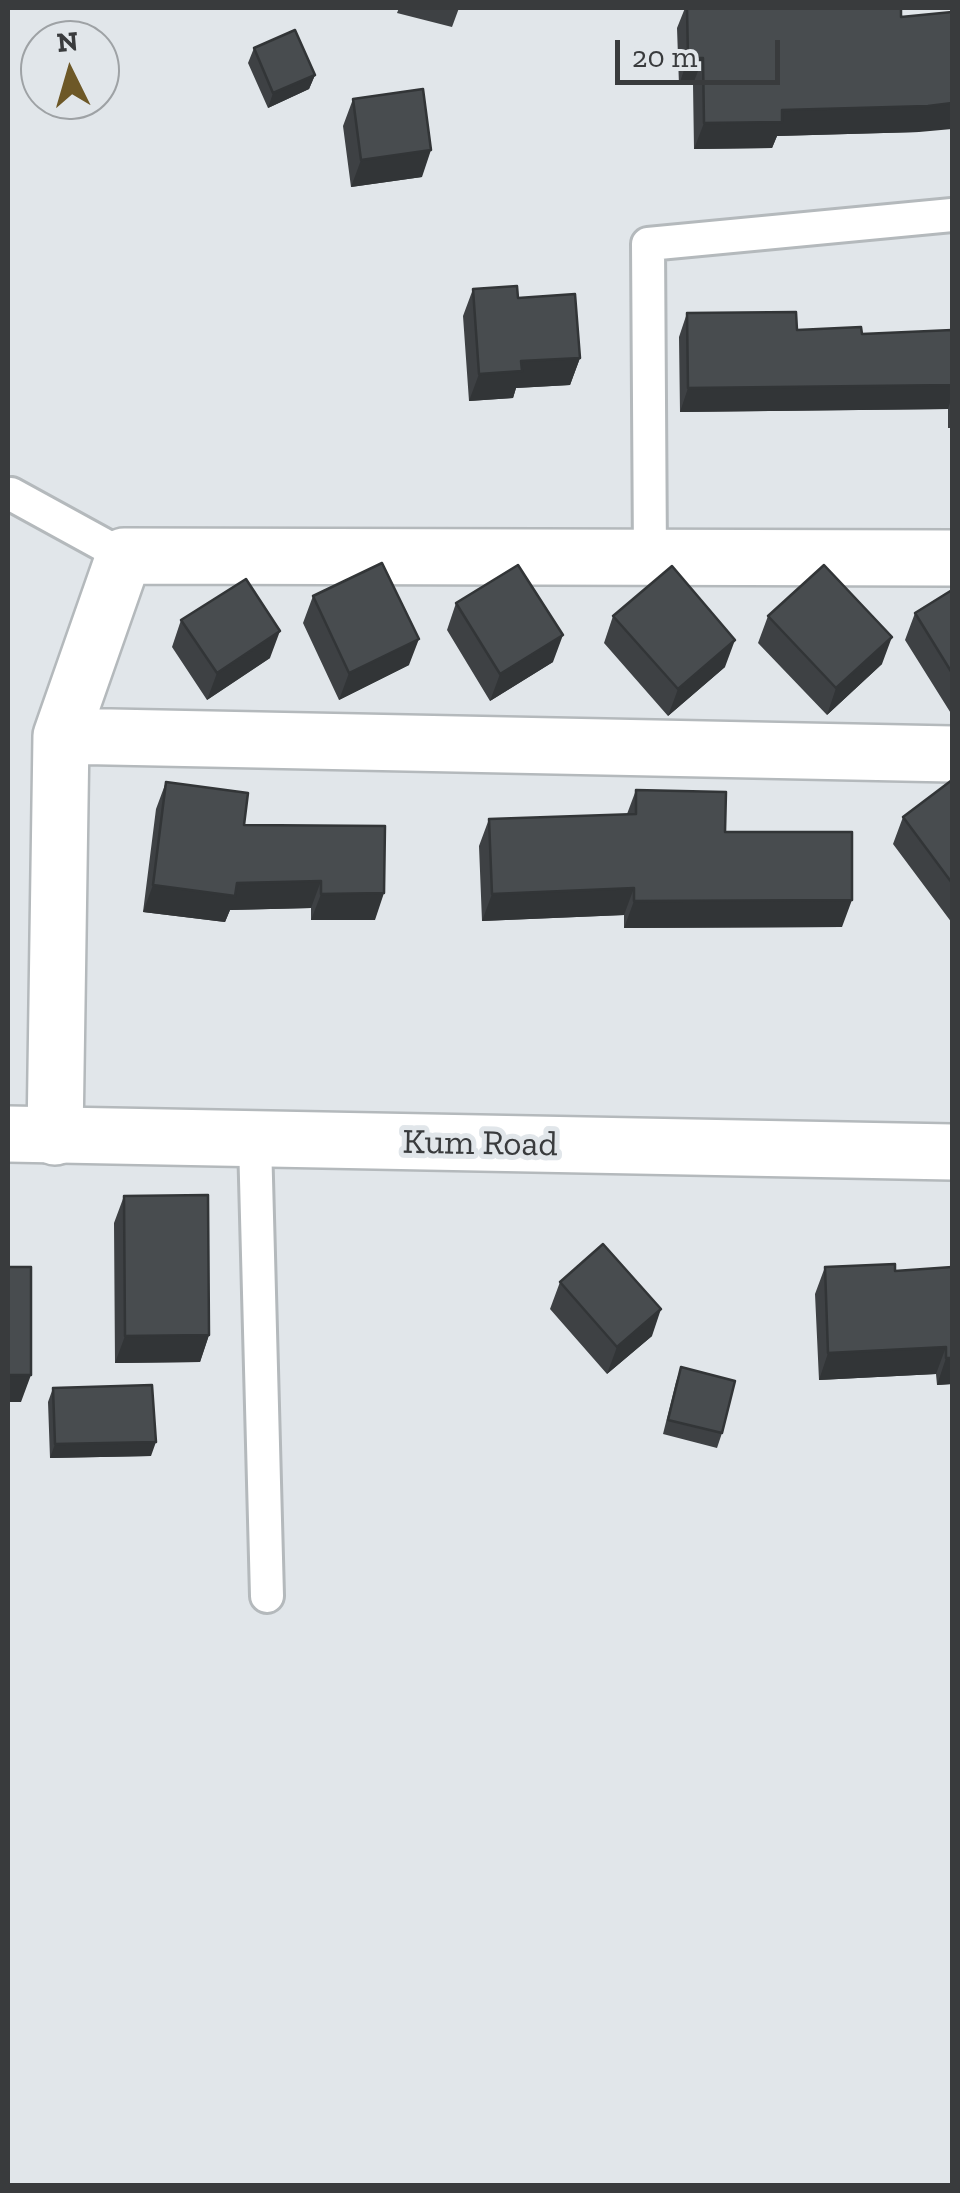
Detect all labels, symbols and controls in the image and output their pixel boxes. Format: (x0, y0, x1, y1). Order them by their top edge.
north arrow (20, 20, 120, 120)
scale bar (620, 20, 785, 82)
text: N (55, 24, 80, 59)
text: 20 m (632, 39, 697, 75)
street label: Kum Road (402, 1122, 558, 1166)

